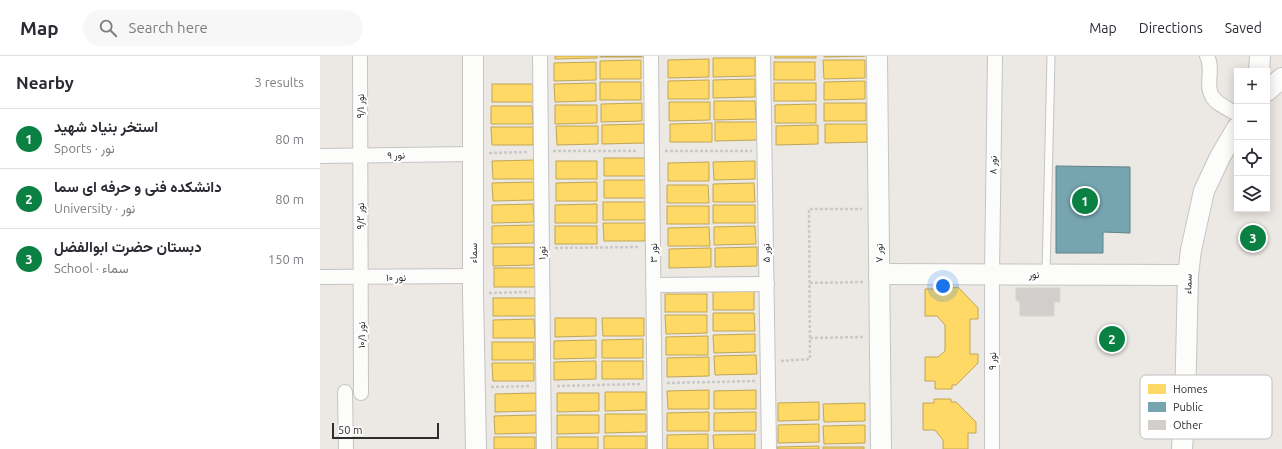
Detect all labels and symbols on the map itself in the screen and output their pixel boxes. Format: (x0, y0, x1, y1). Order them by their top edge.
street label: نور ۹/۱ (355, 94, 367, 118)
street label: نور ۹ (387, 149, 405, 162)
street label: نور ۸ (987, 155, 1000, 175)
pin: 1 (1072, 186, 1098, 216)
street label: نور ۹/۲ (355, 202, 367, 229)
pin: 3 (1240, 223, 1266, 253)
street label: سماء (468, 243, 479, 263)
street label: نور ۳ (648, 243, 660, 263)
street label: نور ۵ (760, 243, 773, 263)
street label: نور ۷ (873, 243, 886, 263)
street label: نور۱ (536, 246, 549, 260)
street label: نور (1028, 269, 1040, 281)
street label: نور ۱۰ (386, 272, 406, 284)
street label: سماء (1182, 274, 1194, 294)
your location (933, 276, 953, 296)
street label: نور ۱۰/۱ (356, 322, 368, 348)
pin: 2 (1099, 324, 1125, 354)
street label: نور ۹ (987, 352, 999, 370)
legend (1140, 375, 1272, 439)
text: Homes (1173, 383, 1208, 395)
text: Public (1173, 401, 1203, 413)
text: Other (1173, 419, 1203, 431)
scale bar (332, 421, 439, 440)

